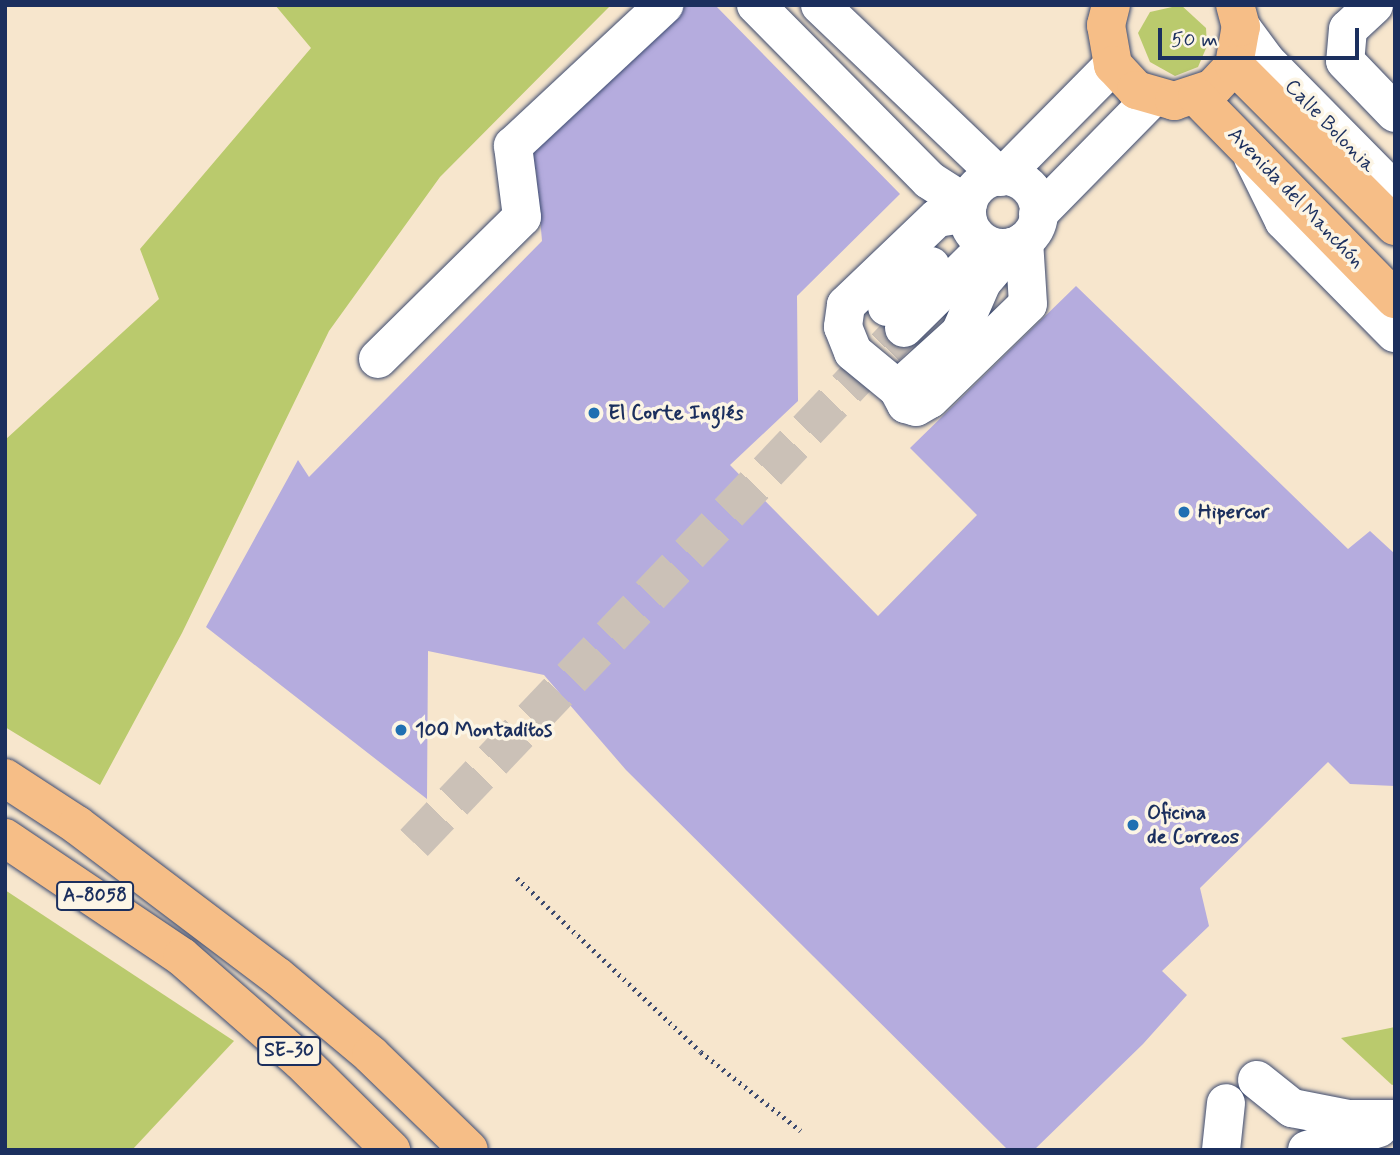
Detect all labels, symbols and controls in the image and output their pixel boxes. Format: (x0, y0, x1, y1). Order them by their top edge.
scale bar (1162, 14, 1363, 58)
text: 50 m (1171, 26, 1218, 54)
street label: Calle Bolonia (1279, 74, 1381, 178)
street label: Avenida del Manchón (1222, 122, 1370, 274)
place label: El Corte Inglés (608, 400, 743, 426)
marker: El Corte Inglés (586, 405, 602, 421)
place label: Hipercor (1198, 499, 1269, 525)
marker: Hipercor (1176, 504, 1192, 520)
place label: 100 Montaditos (415, 717, 552, 743)
marker: 100 Montaditos (393, 722, 409, 738)
place label: Oficina de Correos (1147, 800, 1242, 850)
marker: Oficina de Correos (1125, 817, 1141, 833)
road number: A-8058 (55, 880, 135, 912)
road number: SE-30 (256, 1036, 322, 1066)

